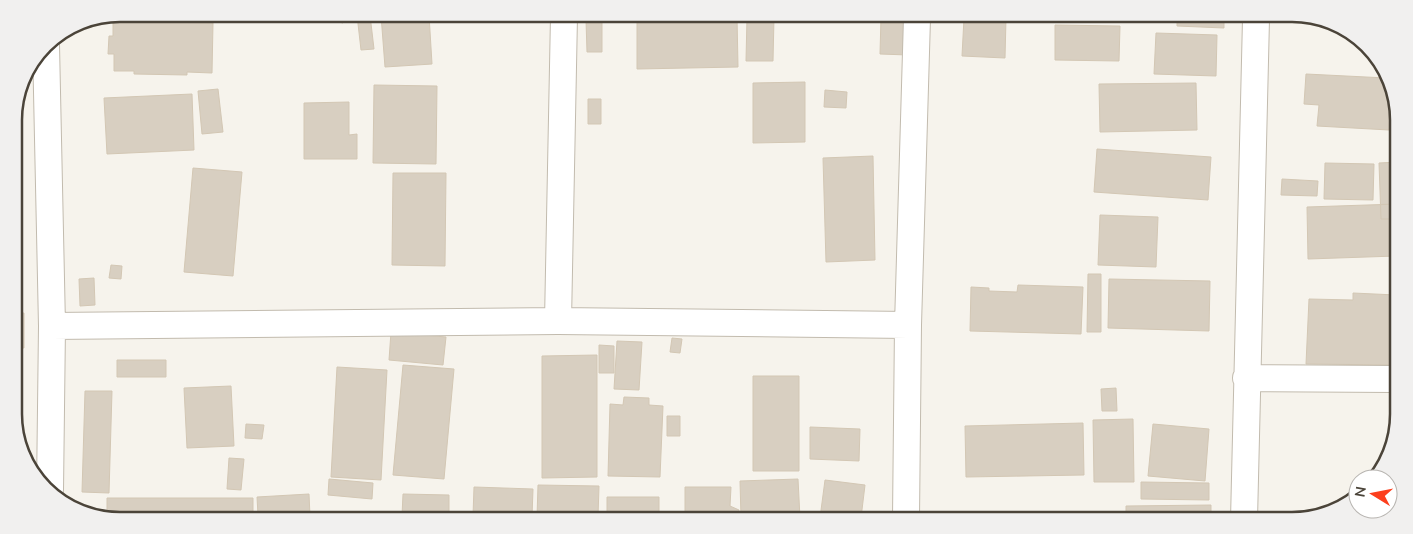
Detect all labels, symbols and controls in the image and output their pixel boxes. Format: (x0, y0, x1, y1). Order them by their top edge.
north arrow (1348, 469, 1398, 519)
text: N (1350, 485, 1371, 499)

